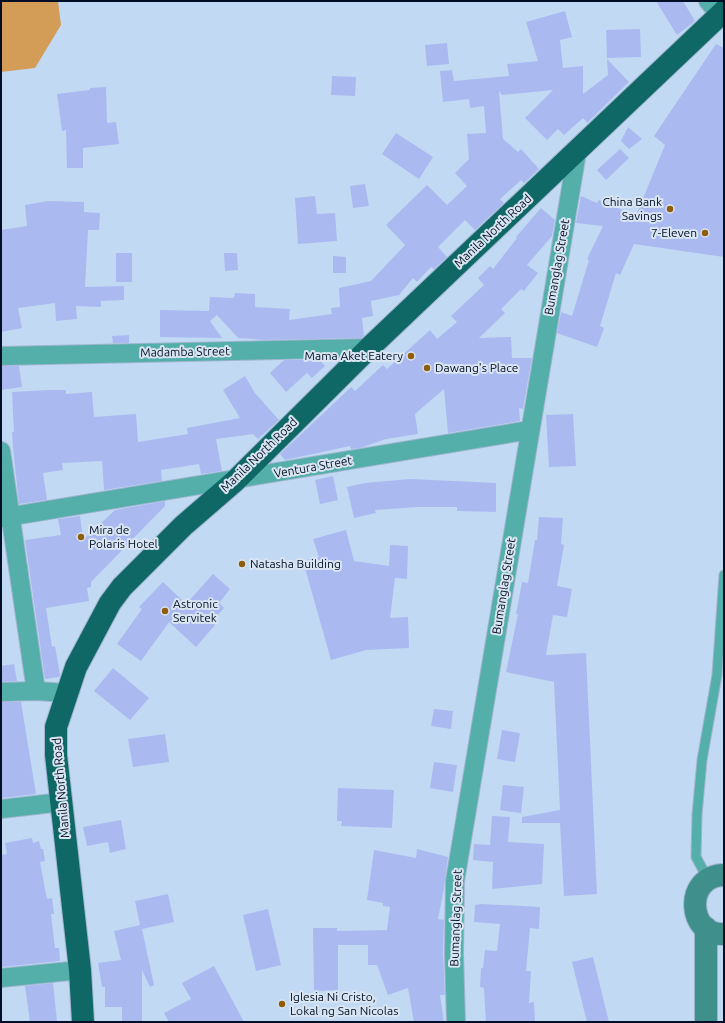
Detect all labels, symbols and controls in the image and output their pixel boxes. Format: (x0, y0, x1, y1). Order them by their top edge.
street label: Manila North Road (451, 192, 534, 270)
place label: China Bank Savings (602, 195, 662, 222)
marker: China Bank Savings (665, 204, 675, 214)
street label: Bumanglag Street (542, 218, 571, 316)
place label: 7-Eleven (651, 226, 697, 239)
marker: 7-Eleven (700, 228, 710, 238)
street label: Madamba Street (140, 344, 230, 359)
place label: Mama Aket Eatery (305, 349, 403, 362)
marker: Mama Aket Eatery (406, 351, 416, 361)
place label: Dawang's Place (435, 361, 518, 374)
marker: Dawang's Place (422, 363, 432, 373)
street label: Manila North Road (218, 415, 299, 494)
street label: Ventura Street (273, 453, 353, 480)
place label: Mira de Polaris Hotel (89, 523, 158, 550)
marker: Mira de Polaris Hotel (76, 532, 86, 542)
street label: Bumanglag Street (489, 537, 518, 635)
place label: Natasha Building (250, 557, 341, 570)
marker: Natasha Building (237, 559, 247, 569)
place label: Astronic Servitek (173, 597, 218, 624)
marker: Astronic Servitek (160, 606, 170, 616)
street label: Manila North Road (50, 737, 71, 839)
street label: Bumanglag Street (447, 869, 464, 967)
place label: Iglesia Ni Cristo, Lokal ng San Nicolas (290, 990, 398, 1017)
marker: Iglesia Ni Cristo, Lokal ng San Nicolas (277, 999, 287, 1009)

